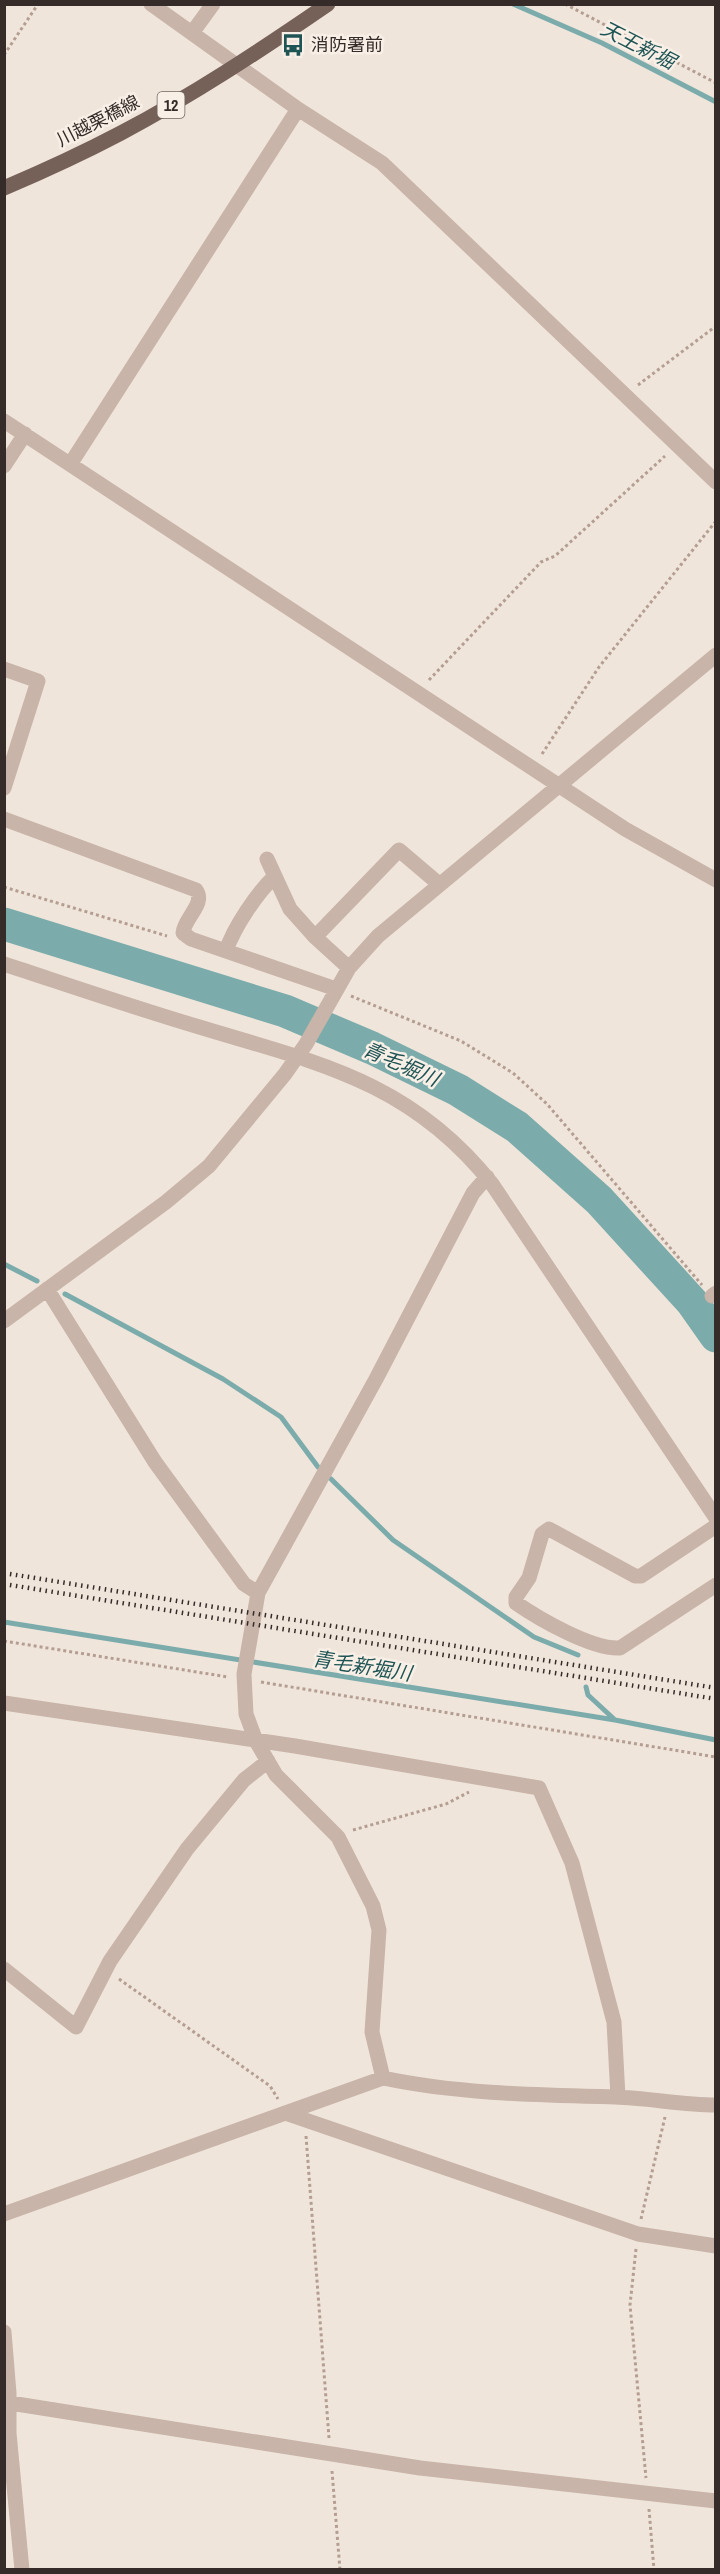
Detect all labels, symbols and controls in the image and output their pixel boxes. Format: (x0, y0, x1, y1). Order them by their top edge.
water label: 天王新堀 (596, 14, 683, 76)
bus stop icon: 消防署前 (280, 32, 306, 58)
place label: 消防署前 (311, 32, 383, 57)
street label: 川越栗橋線 (52, 89, 144, 152)
road number: 12 (158, 92, 184, 118)
water label: 青毛堀川 (359, 1035, 445, 1093)
water label: 青毛新堀川 (311, 1644, 416, 1687)

